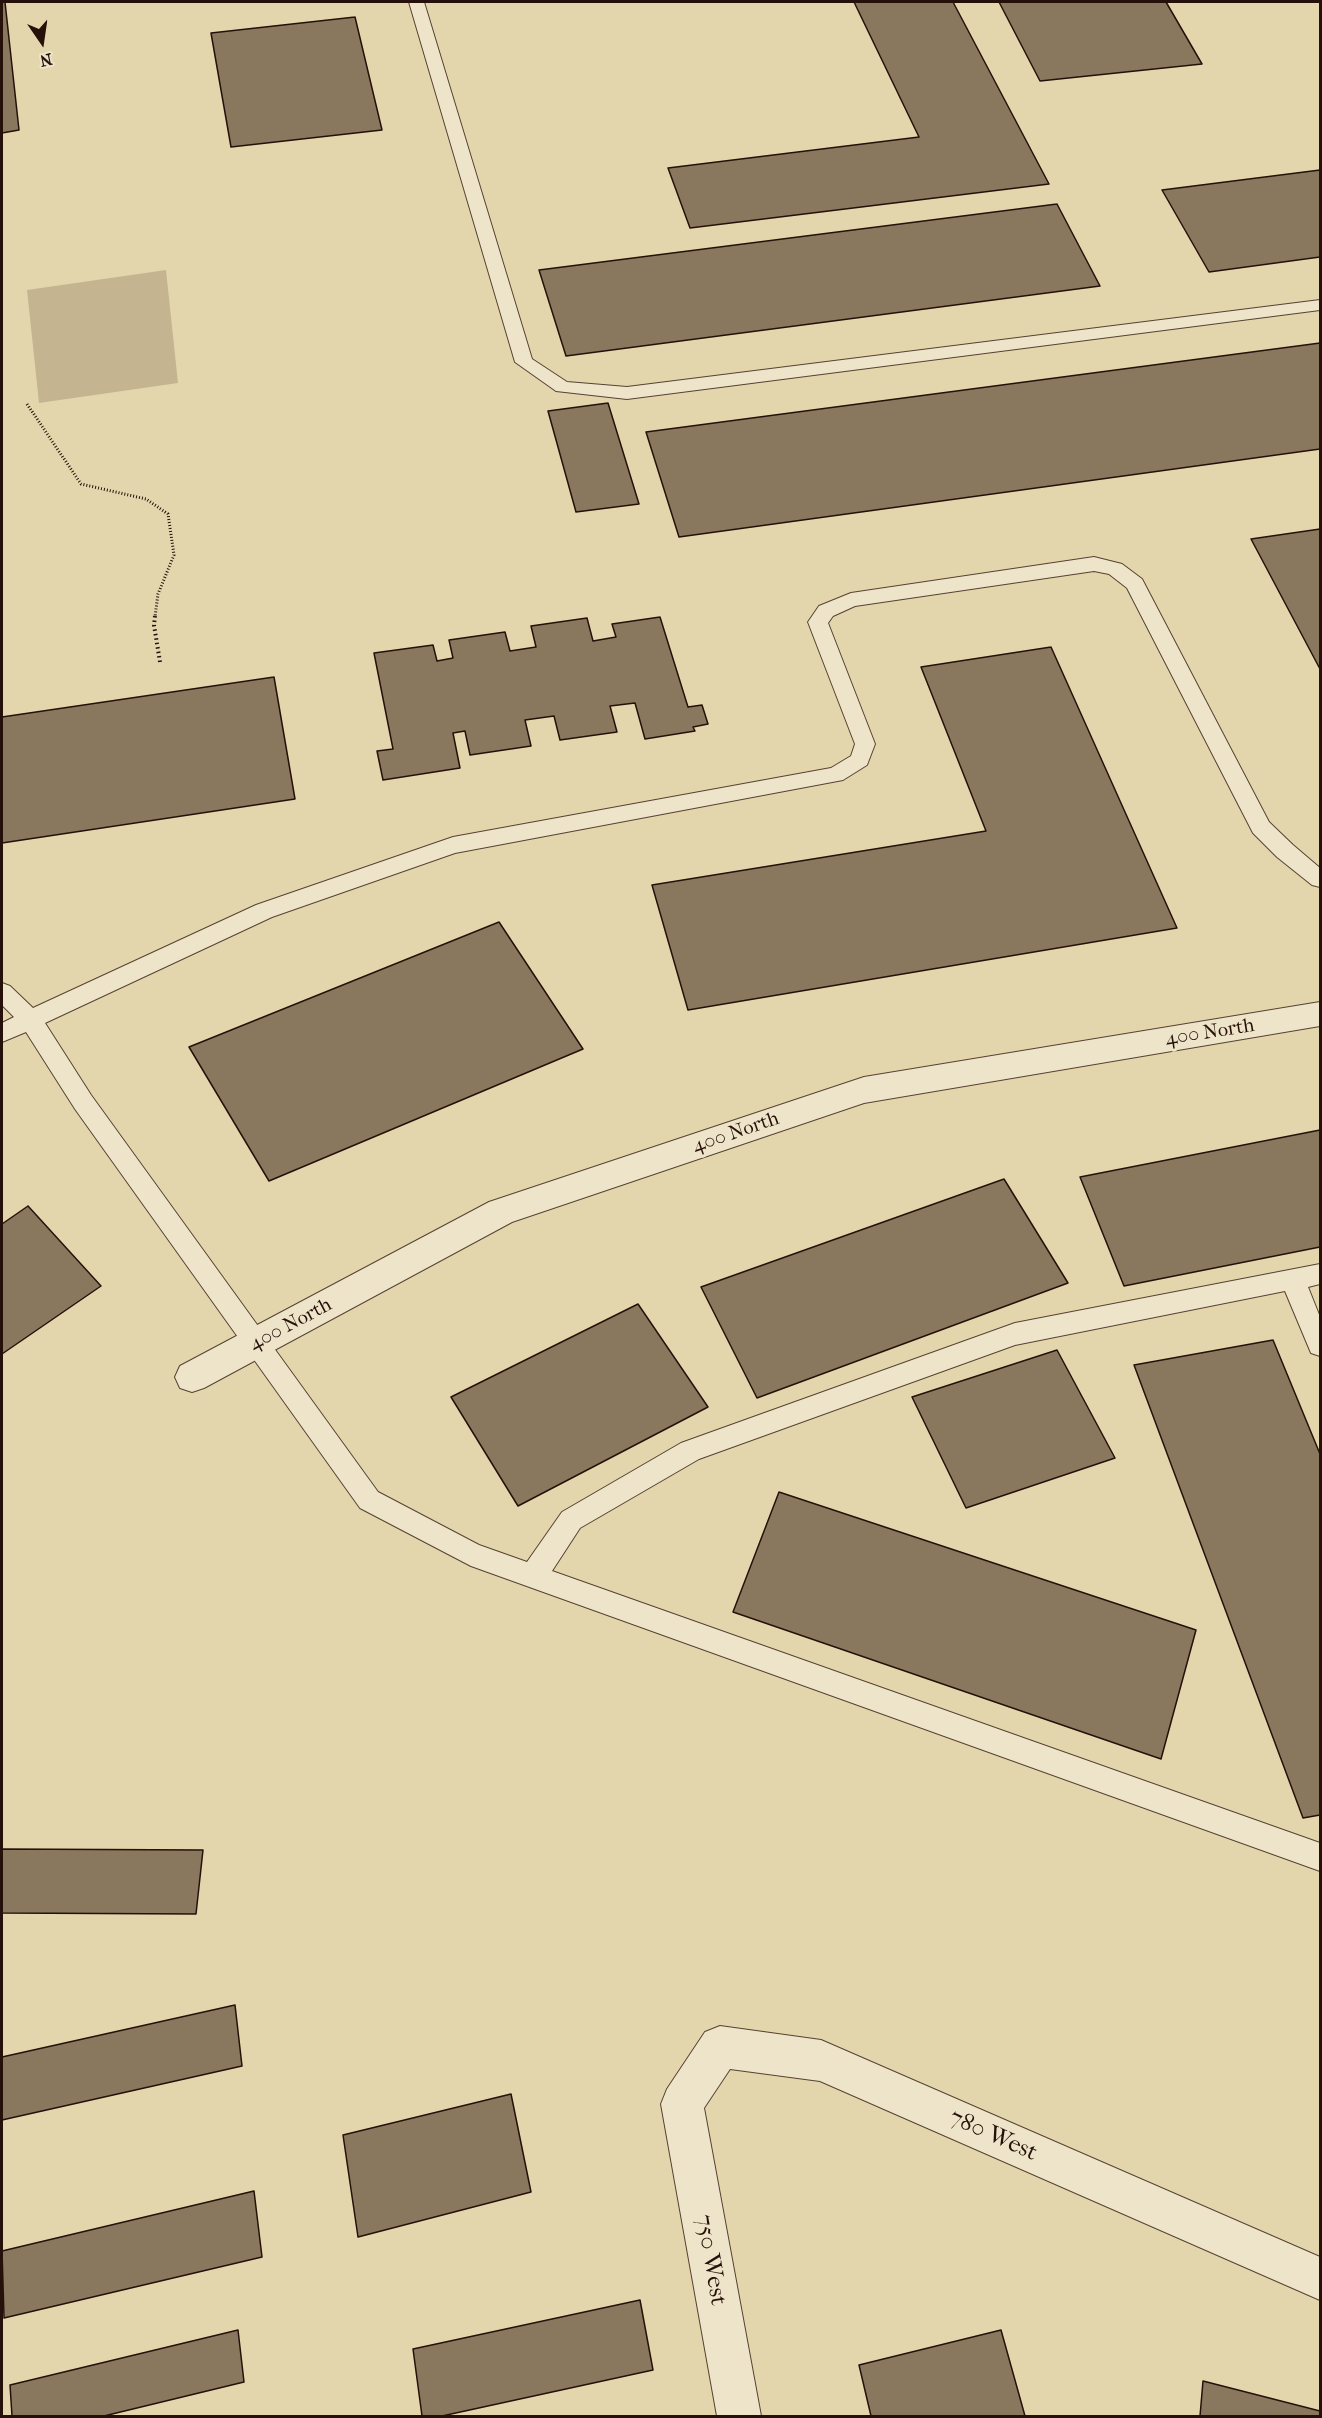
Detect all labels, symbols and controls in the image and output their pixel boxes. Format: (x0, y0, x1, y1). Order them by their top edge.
north arrow (12, 12, 72, 72)
text: N (38, 49, 54, 71)
street label: 400 North (1164, 1014, 1256, 1052)
street label: 400 North (690, 1107, 782, 1159)
street label: 400 North (246, 1293, 336, 1357)
street label: 780 West (945, 2104, 1041, 2168)
street label: 750 West (688, 2212, 732, 2308)

